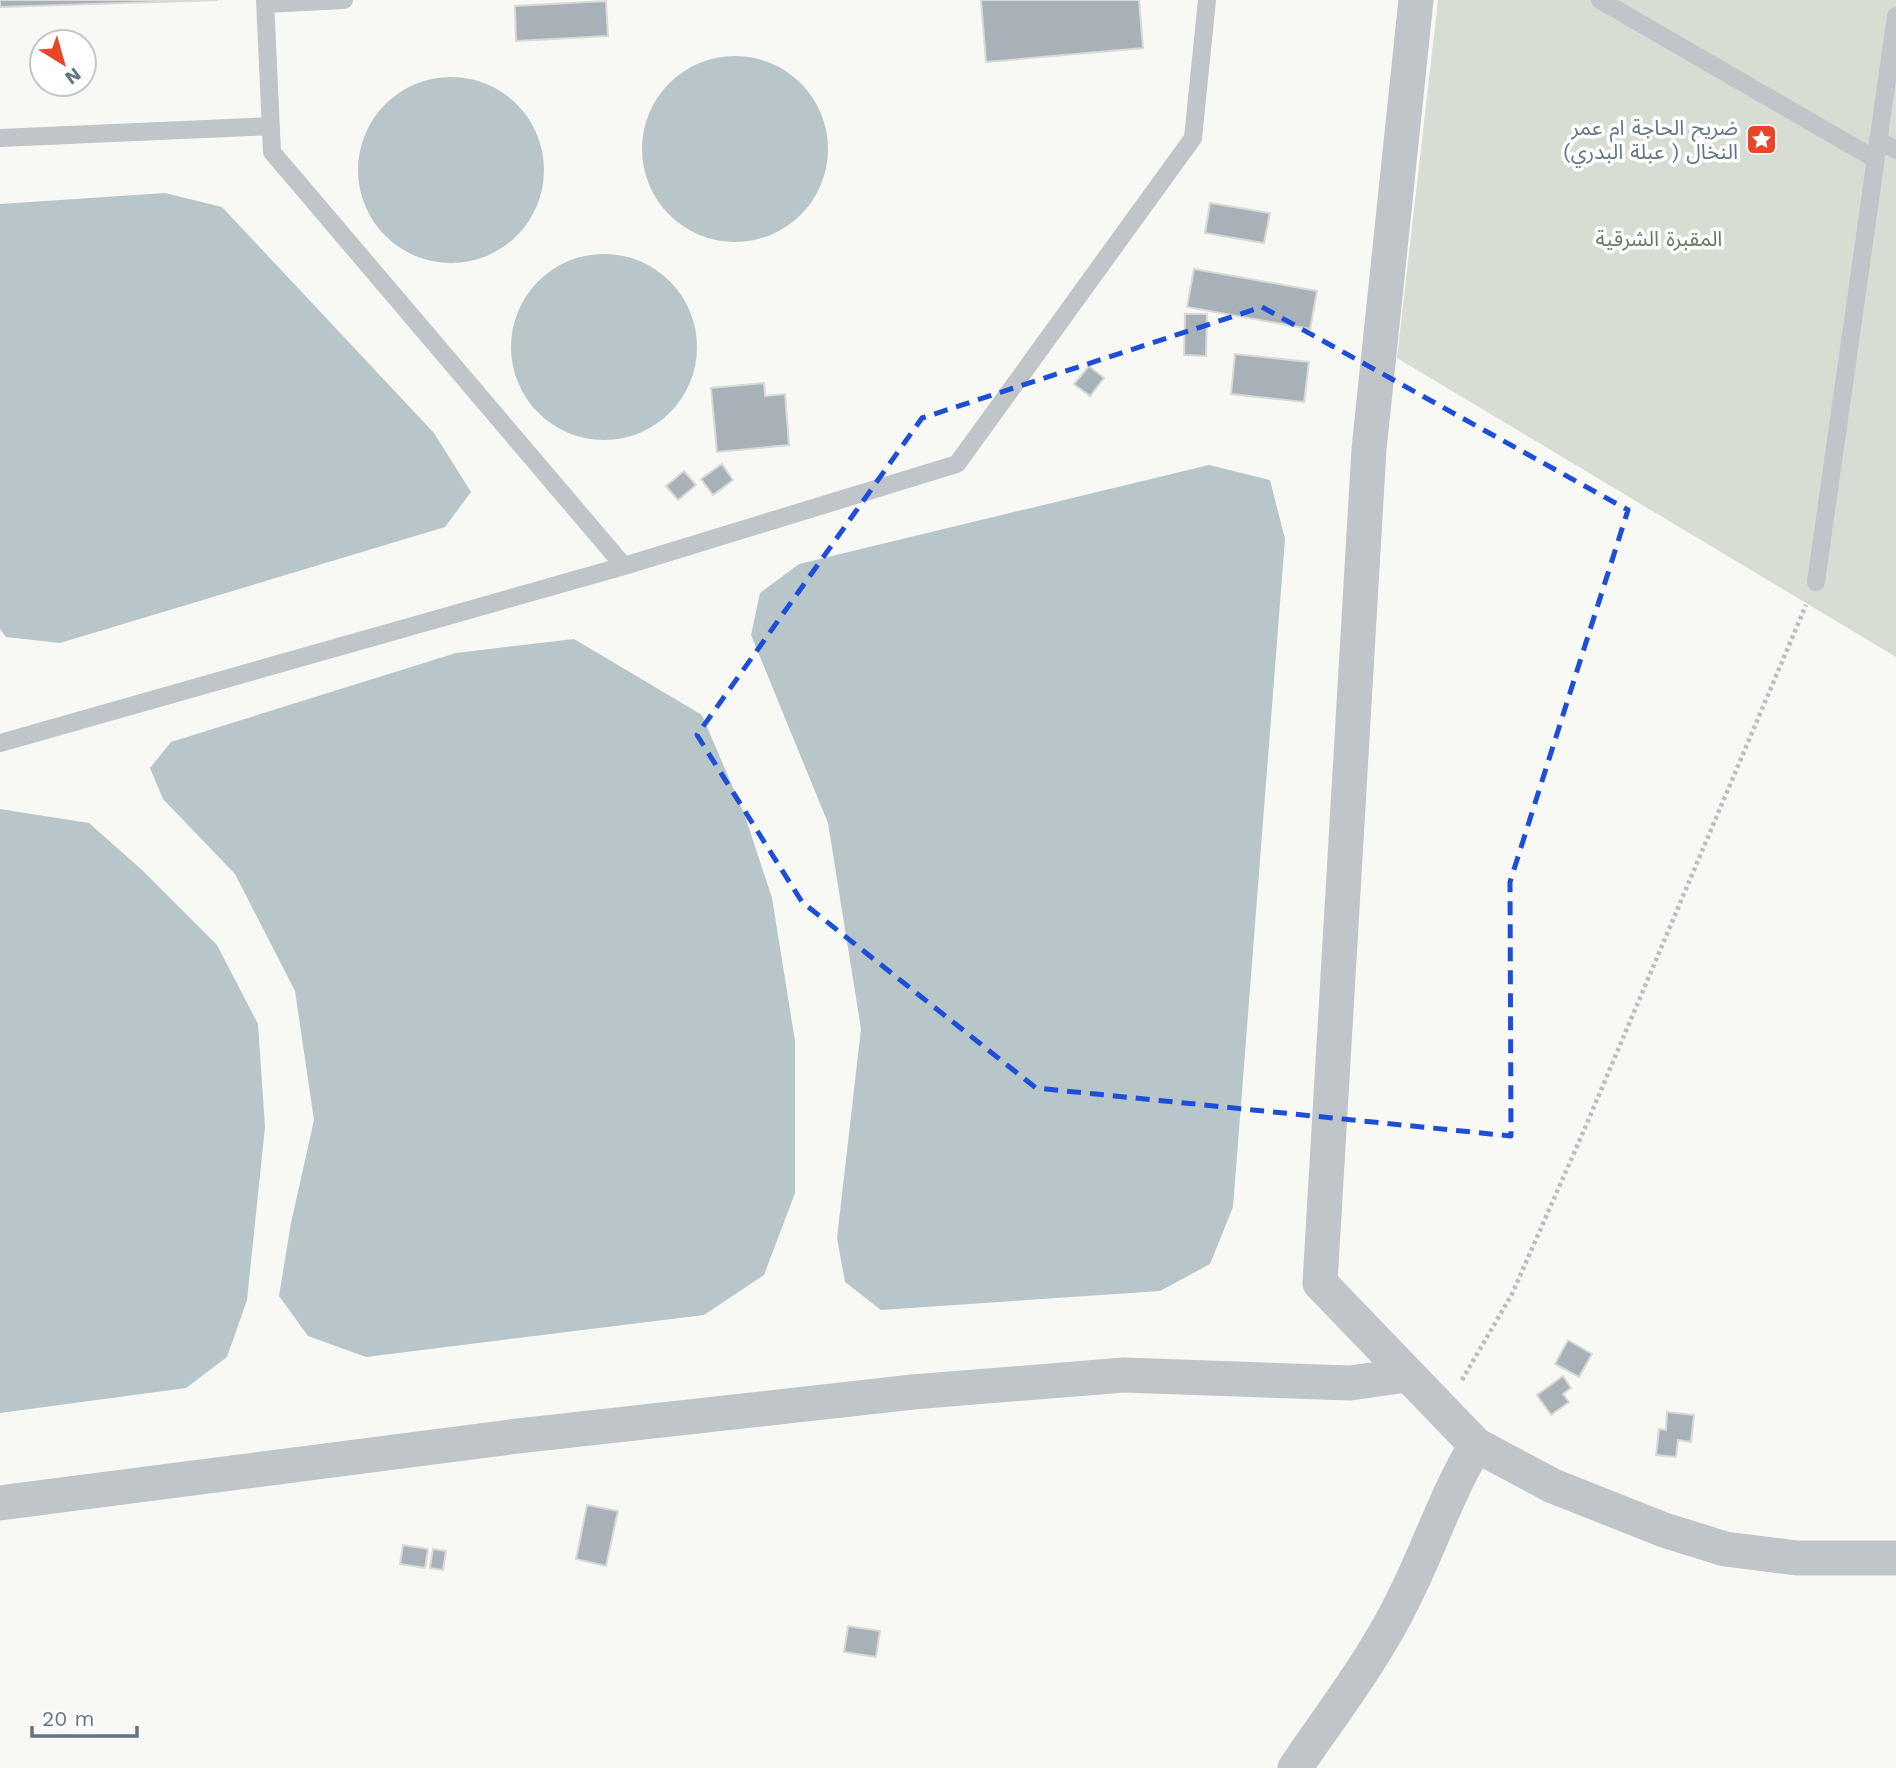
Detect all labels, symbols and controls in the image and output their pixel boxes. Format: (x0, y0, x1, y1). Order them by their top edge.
north arrow (28, 28, 98, 98)
text: N (60, 63, 85, 90)
place label: ضريح الحاجة ام عمر النخال ( عبلة البدري) (1563, 115, 1738, 167)
place icon: ضريح الحاجة ام عمر النخال ( عبلة البدري) (1744, 122, 1778, 156)
park label: المقبرة الشرقية (1596, 226, 1722, 251)
scale bar (32, 1694, 136, 1738)
text: 20 m (42, 1706, 94, 1731)

